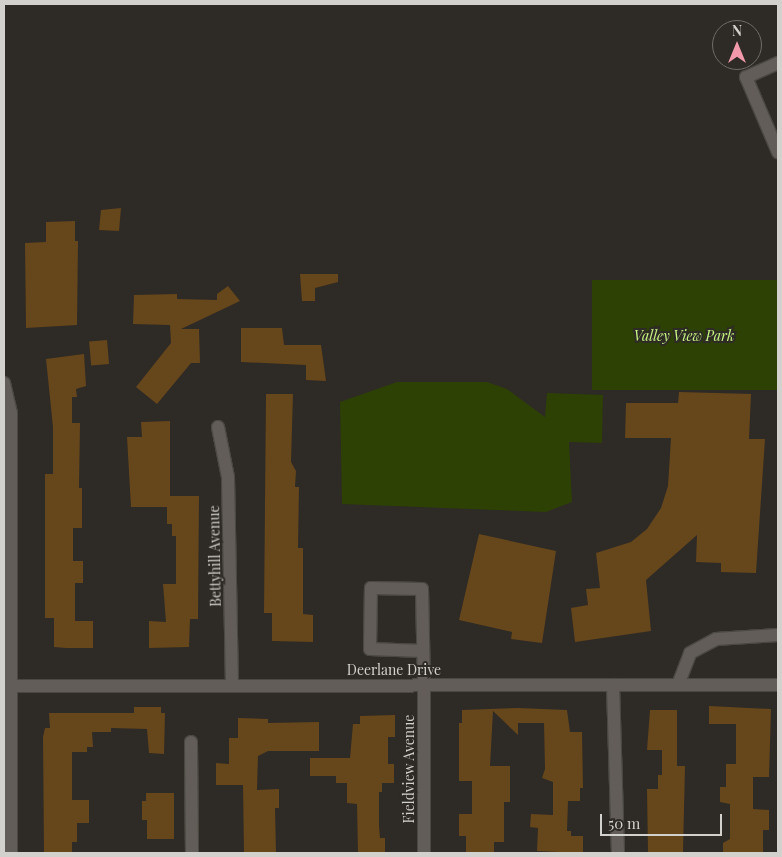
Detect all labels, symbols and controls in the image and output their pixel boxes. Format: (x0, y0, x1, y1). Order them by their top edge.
north arrow (712, 20, 762, 70)
text: N (732, 21, 742, 40)
park label: Valley View Park (634, 328, 734, 344)
street label: Bettyhill Avenue (206, 505, 224, 607)
street label: Deerlane Drive (347, 662, 441, 678)
street label: Fieldview Avenue (401, 714, 417, 824)
scale bar (602, 804, 724, 836)
text: 50 m (608, 813, 640, 833)

